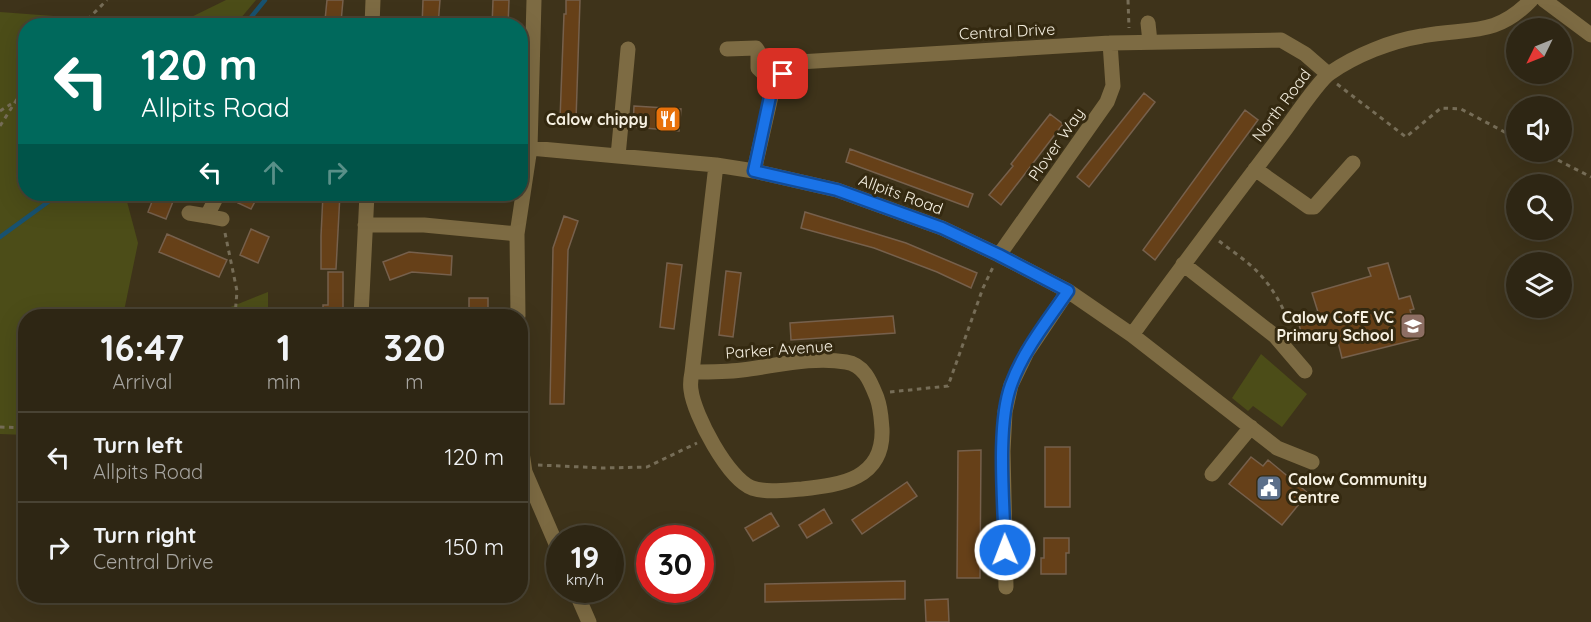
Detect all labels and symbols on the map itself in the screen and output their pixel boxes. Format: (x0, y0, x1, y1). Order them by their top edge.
street label: Central Drive (958, 18, 1056, 44)
north arrow (1506, 18, 1572, 84)
pin (757, 48, 808, 99)
street label: North Road (1247, 65, 1315, 145)
restaurant icon: Calow chippy (653, 104, 683, 134)
street label: Plover Way (1024, 104, 1088, 184)
place label: Calow chippy (546, 109, 648, 129)
street label: Allpits Road (856, 170, 946, 218)
place label: Calow CofE VC Primary School (1276, 307, 1394, 345)
school or university icon: Calow CofE VC Primary School (1398, 311, 1428, 341)
street label: Parker Avenue (725, 335, 833, 363)
place label: Calow Community Centre (1288, 469, 1427, 507)
public building icon: Calow Community Centre (1254, 473, 1284, 503)
position arrow (973, 518, 1037, 582)
speed limit sign: 30 (636, 525, 714, 603)

